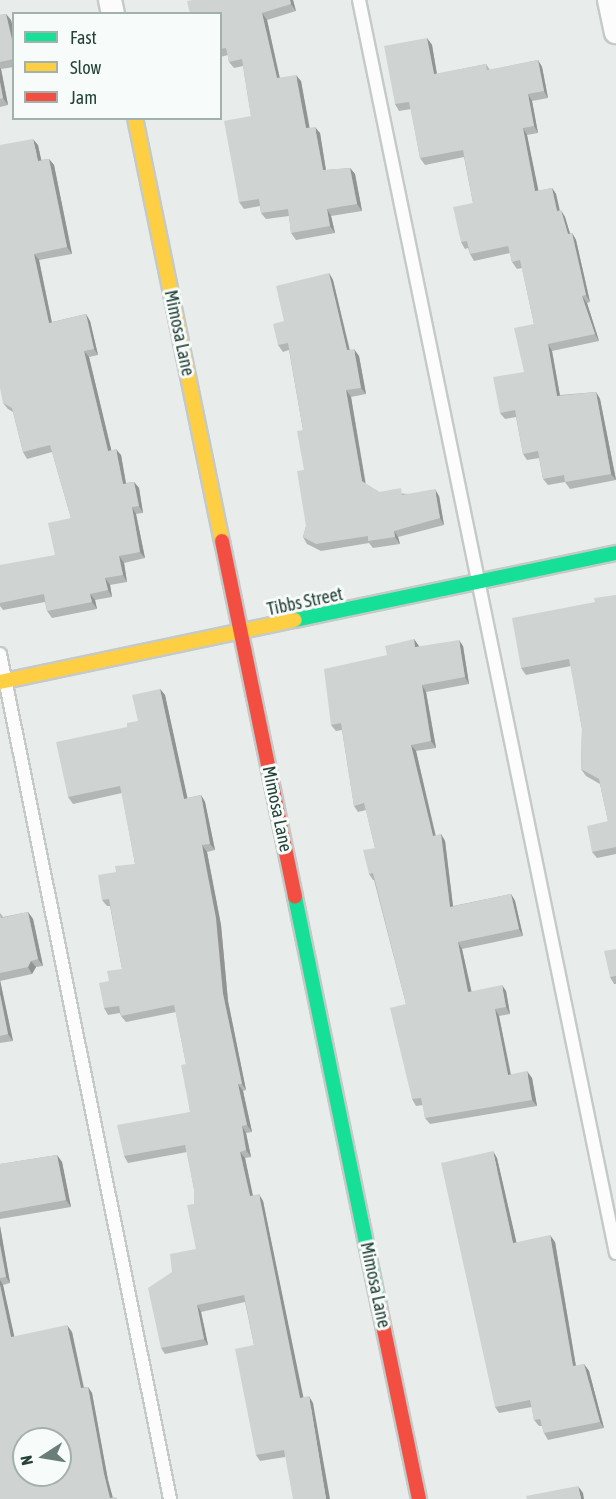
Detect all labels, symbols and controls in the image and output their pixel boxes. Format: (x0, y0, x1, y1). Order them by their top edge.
legend (12, 12, 222, 120)
text: Fast (70, 27, 97, 48)
text: Slow (70, 57, 101, 78)
text: Jam (70, 87, 97, 108)
street label: Mimosa Lane (159, 288, 199, 378)
street label: Tibbs Street (265, 583, 345, 621)
street label: Mimosa Lane (257, 764, 297, 854)
street label: Mimosa Lane (355, 1240, 395, 1330)
north arrow (12, 1427, 72, 1487)
text: N (17, 1454, 36, 1467)

